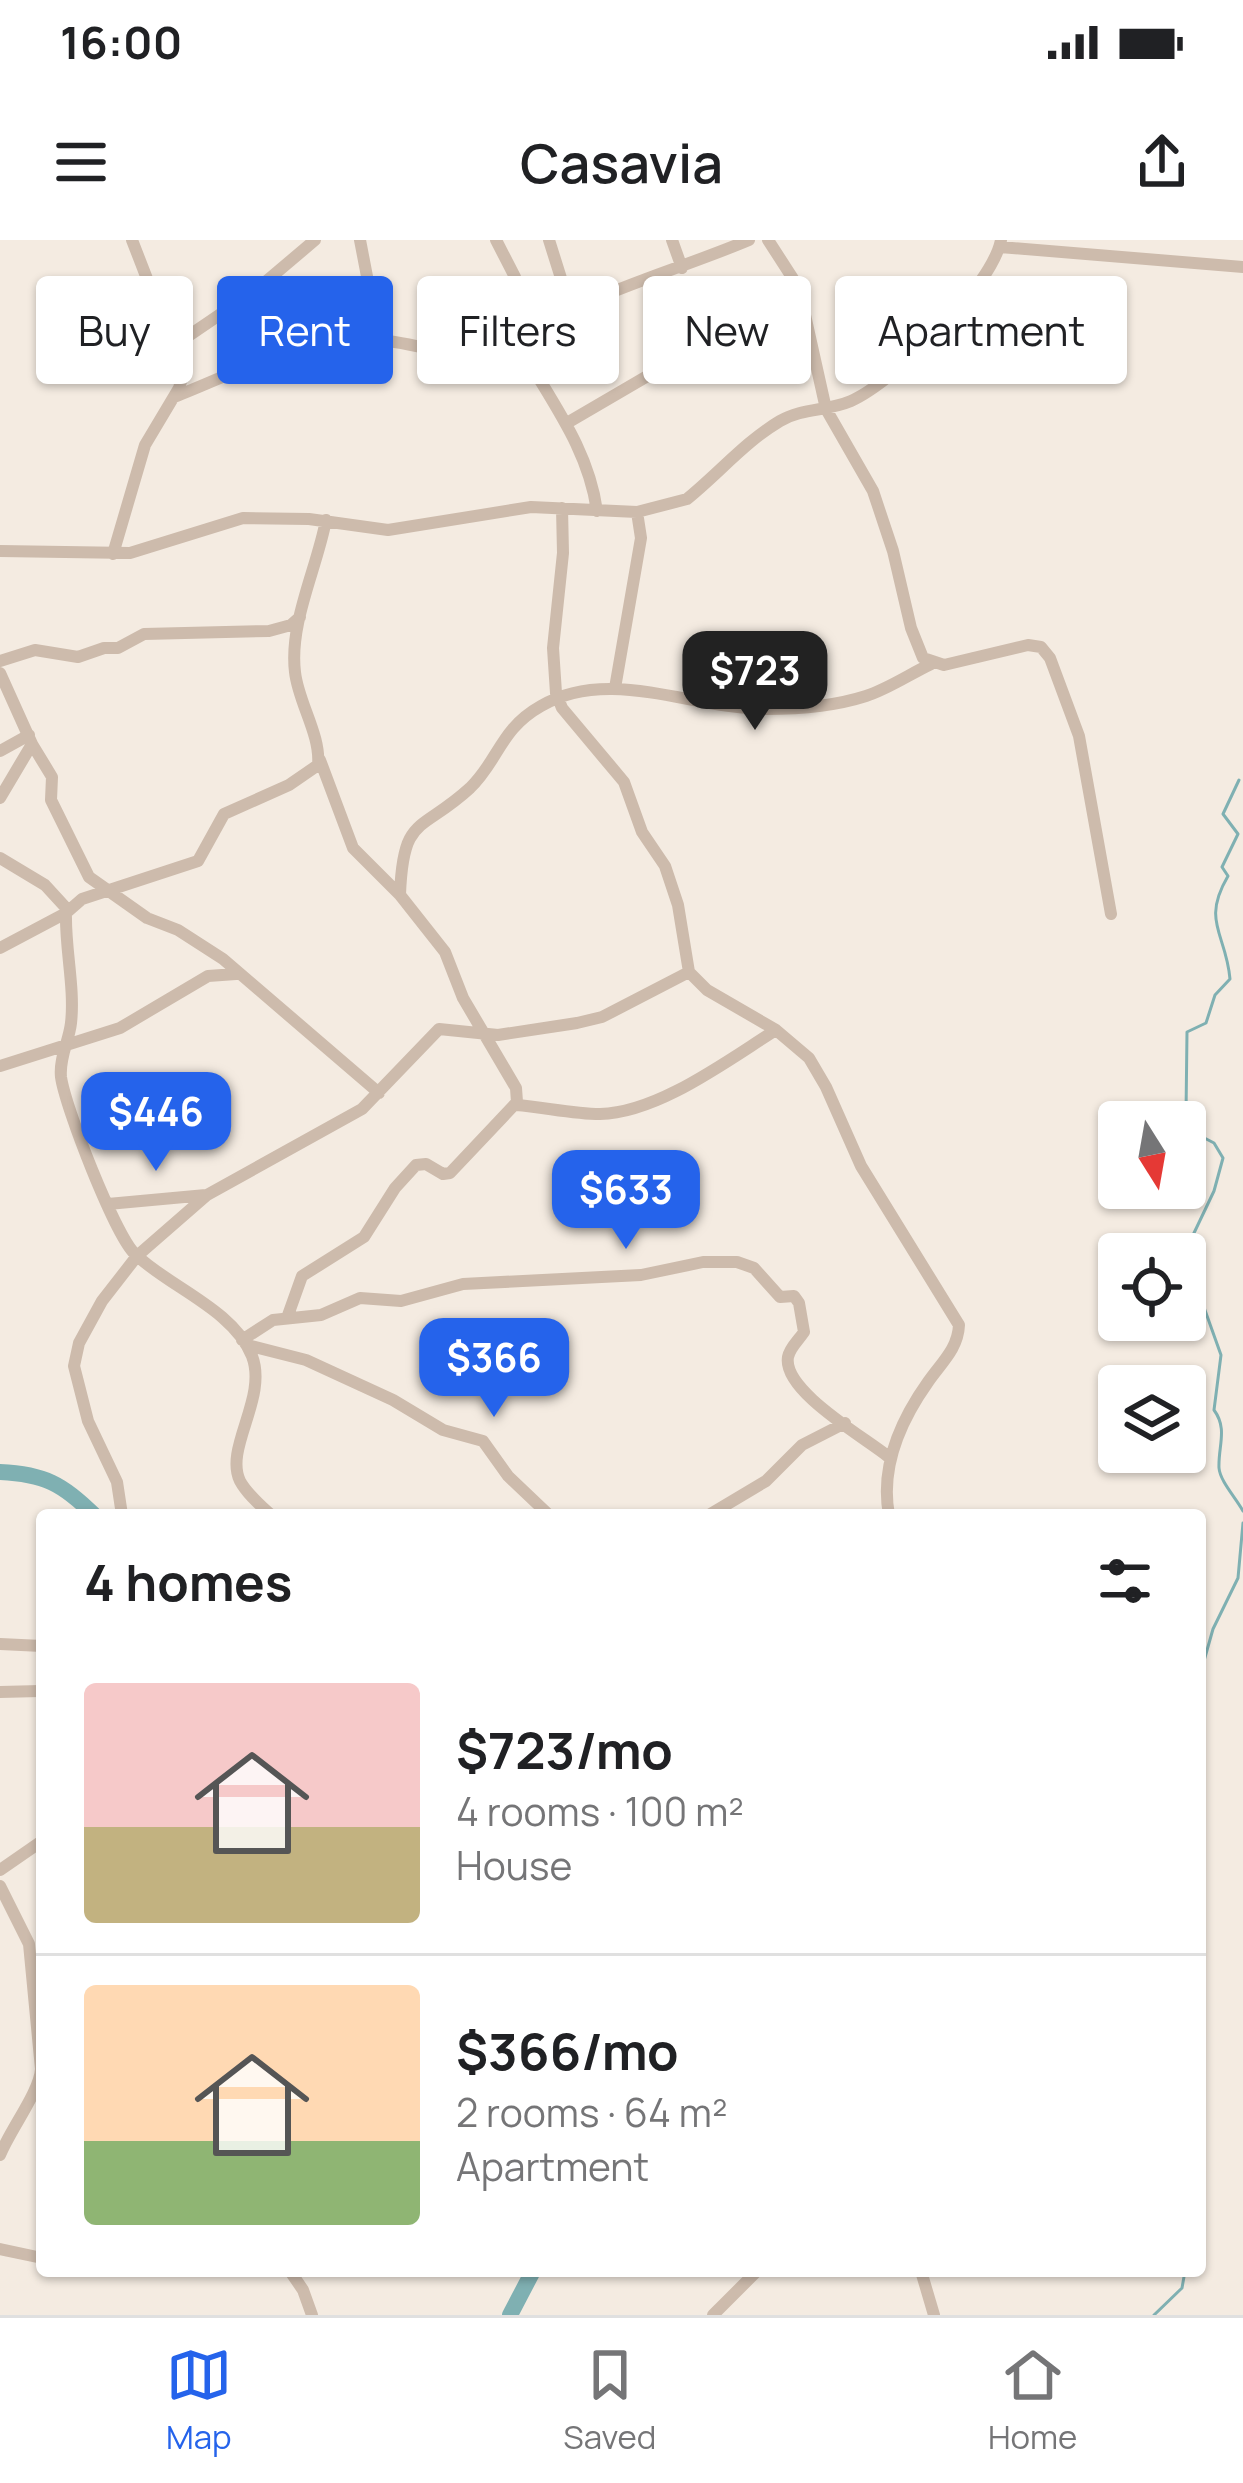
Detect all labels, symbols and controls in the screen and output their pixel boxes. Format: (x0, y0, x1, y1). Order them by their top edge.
text: 16:00 (60, 11, 182, 73)
text: Casavia (520, 125, 723, 199)
icon: menu (48, 129, 114, 195)
icon: share (1129, 129, 1195, 195)
chip: Buy (36, 276, 193, 384)
chip: Rent (217, 276, 393, 384)
chip: Filters (417, 276, 619, 384)
chip: New (643, 276, 811, 384)
chip: Apartment (835, 276, 1127, 384)
pin: $723 (684, 631, 826, 733)
text: $723 (709, 643, 801, 697)
pin: $446 (85, 1072, 227, 1174)
text: $446 (108, 1084, 204, 1138)
north arrow (1098, 1101, 1206, 1209)
map controls (1098, 1101, 1206, 1473)
pin: $633 (555, 1150, 697, 1252)
text: $633 (579, 1162, 673, 1216)
button: locate (1098, 1233, 1206, 1341)
pin: $366 (423, 1318, 565, 1420)
text: $366 (446, 1330, 542, 1384)
button: layers (1098, 1365, 1206, 1473)
text: 4 homes (84, 1547, 292, 1616)
icon: filters (1092, 1548, 1158, 1614)
text: $723/mo (456, 1715, 673, 1784)
icon: home (180, 1731, 324, 1875)
text: 4 rooms · 100 m² (456, 1784, 744, 1838)
text: House (456, 1838, 572, 1892)
text: $366/mo (456, 2016, 679, 2085)
icon: home (180, 2033, 324, 2177)
text: 2 rooms · 64 m² (456, 2085, 727, 2139)
text: Apartment (456, 2139, 649, 2193)
tab: Map (166, 2342, 232, 2459)
tab: Saved (563, 2342, 656, 2459)
tab: Home (988, 2342, 1077, 2459)

